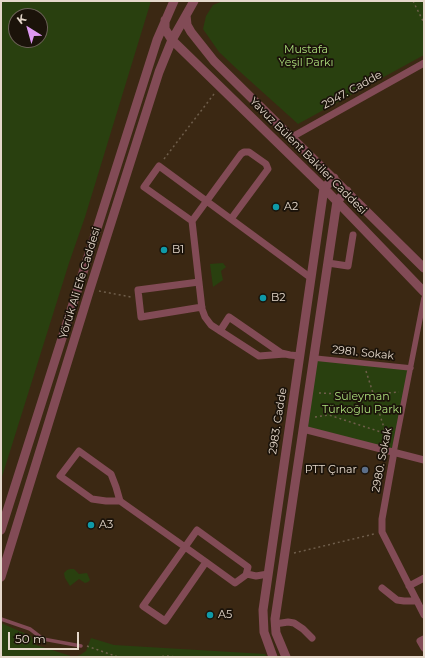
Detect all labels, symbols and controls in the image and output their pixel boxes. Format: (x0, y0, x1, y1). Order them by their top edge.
north arrow (8, 8, 48, 48)
text: K (14, 11, 29, 27)
park label: Mustafa Yeşil Parkı (278, 43, 334, 69)
street label: 2947. Cadde (320, 68, 384, 112)
street label: Yavuz Bülent Bakiler Caddesi (247, 95, 369, 217)
place label: A2 (284, 200, 298, 214)
marker: A2 (271, 202, 281, 212)
street label: Yörük Ali Efe Caddesi (57, 226, 103, 340)
place label: B1 (172, 243, 184, 257)
marker: B1 (159, 245, 169, 255)
place label: B2 (271, 291, 286, 305)
marker: B2 (258, 293, 268, 303)
street label: 2981. Sokak (331, 343, 395, 363)
street label: 2983. Cadde (266, 387, 290, 455)
park label: Süleyman Türkoğlu Parkı (322, 390, 402, 416)
street label: 2980. Sokak (369, 427, 395, 493)
place label: PTT Çınar (305, 463, 357, 477)
marker: PTT Çınar (360, 465, 370, 475)
place label: A3 (99, 518, 113, 532)
marker: A3 (86, 520, 96, 530)
place label: A5 (218, 608, 232, 622)
marker: A5 (205, 610, 215, 620)
scale bar (10, 624, 81, 650)
text: 50 m (15, 631, 46, 646)

